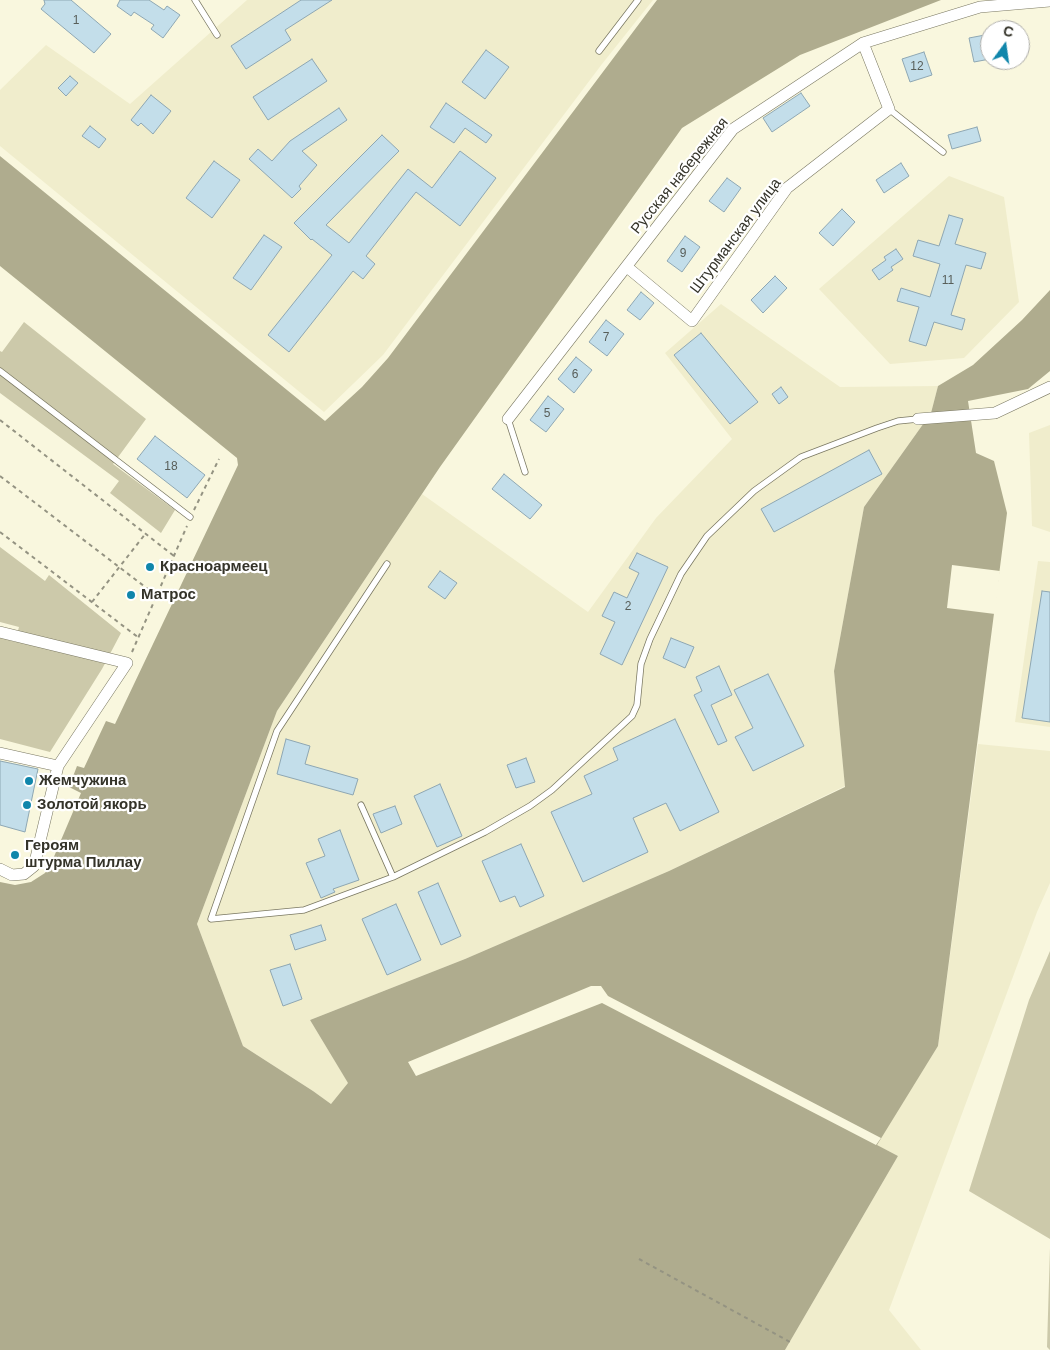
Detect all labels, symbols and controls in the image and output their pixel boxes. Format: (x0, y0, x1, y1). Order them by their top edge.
house number: 1 (73, 14, 79, 28)
north arrow (980, 20, 1030, 70)
text: С (1002, 22, 1015, 40)
house number: 12 (910, 60, 924, 74)
street label: Русская набережная (628, 114, 732, 238)
street label: Штурманская улица (687, 175, 785, 297)
house number: 9 (680, 247, 686, 261)
house number: 11 (942, 274, 954, 288)
house number: 7 (603, 331, 609, 345)
house number: 6 (572, 368, 578, 382)
house number: 5 (544, 407, 550, 421)
house number: 18 (164, 460, 178, 474)
place label: Красноармеец (160, 558, 268, 576)
marker: Красноармеец (144, 561, 156, 573)
place label: Матрос (141, 586, 196, 604)
marker: Матрос (125, 589, 137, 601)
house number: 2 (625, 600, 631, 614)
place label: Жемчужина (39, 772, 126, 790)
marker: Жемчужина (23, 775, 35, 787)
place label: Золотой якорь (37, 796, 147, 814)
marker: Золотой якорь (21, 799, 33, 811)
place label: Героям штурма Пиллау (25, 837, 141, 872)
marker: Героям штурма Пиллау (9, 849, 21, 861)

